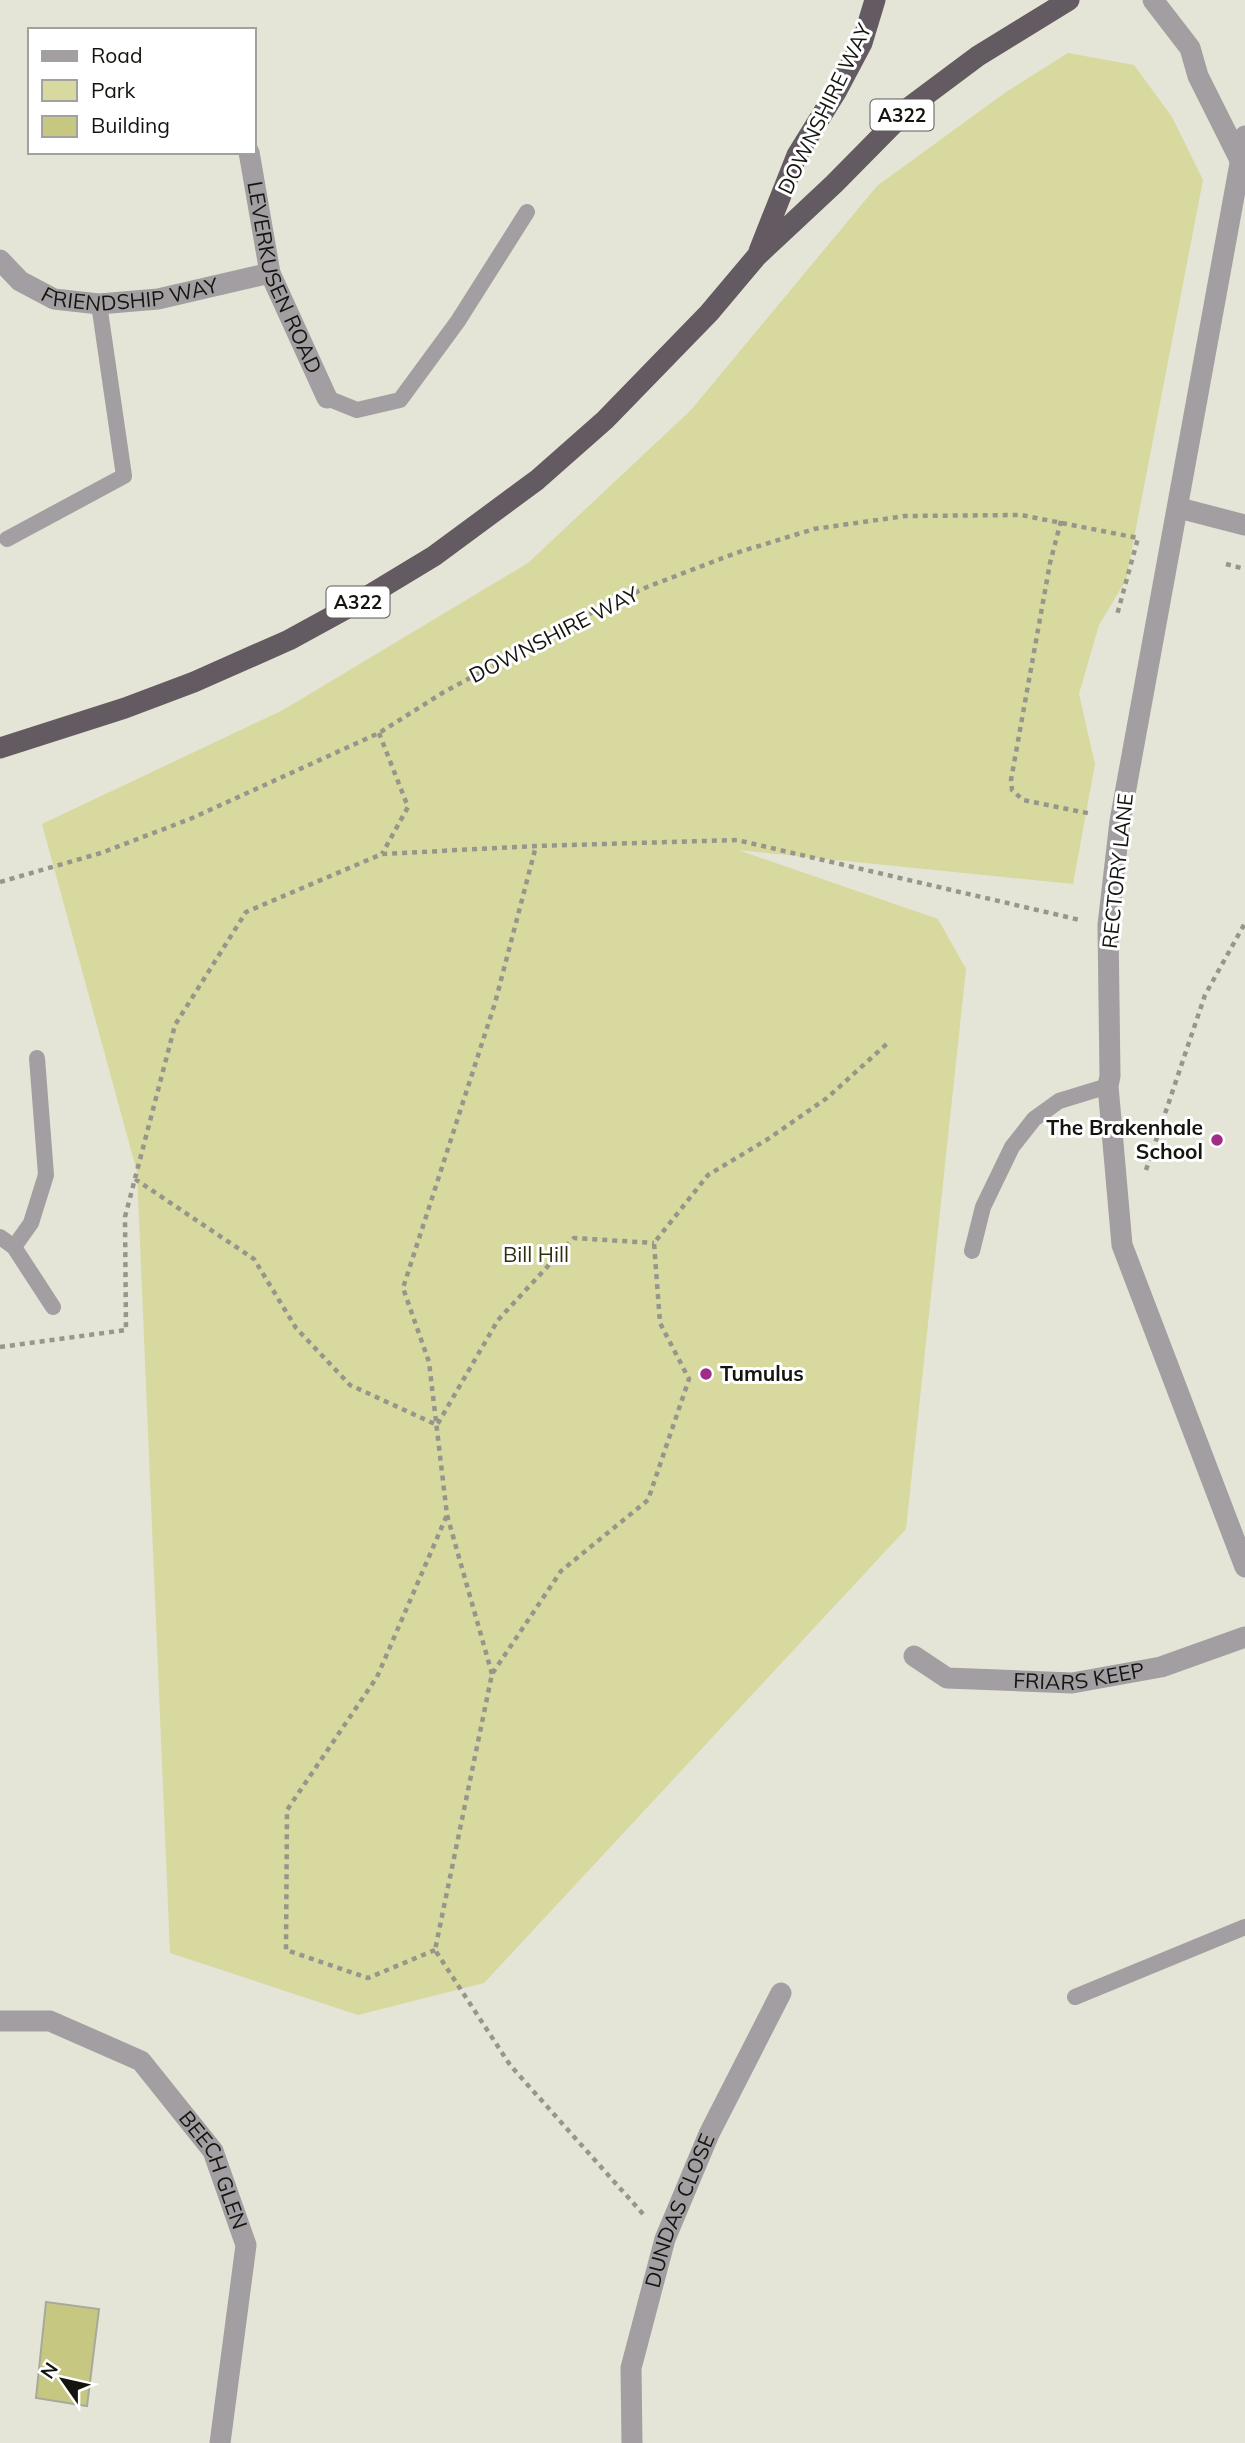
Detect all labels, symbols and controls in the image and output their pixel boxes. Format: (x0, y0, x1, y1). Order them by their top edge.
street label: DOWNSHIRE WAY (772, 19, 877, 198)
legend (28, 28, 256, 154)
text: Road (91, 42, 142, 68)
text: Park (91, 77, 135, 103)
road number: A322 (870, 99, 934, 130)
text: Building (91, 112, 170, 138)
street label: LEVERKUSEN ROAD (242, 179, 328, 377)
street label: FRIENDSHIP WAY (37, 271, 221, 316)
street label: DOWNSHIRE WAY (465, 580, 643, 688)
road number: A322 (326, 586, 390, 618)
street label: RECTORY LANE (1096, 792, 1138, 950)
place label: The Brakenhale School (1046, 1114, 1203, 1164)
marker: The Brakenhale School (1209, 1132, 1225, 1148)
park label: Bill Hill (503, 1241, 569, 1267)
place label: Tumulus (720, 1360, 804, 1386)
marker: Tumulus (698, 1366, 714, 1382)
street label: FRIARS KEEP (1013, 1656, 1146, 1695)
street label: BEECH GLEN (174, 2105, 253, 2233)
street label: DUNDAS CLOSE (639, 2129, 720, 2290)
north arrow (28, 2345, 98, 2415)
text: N (35, 2358, 63, 2383)

